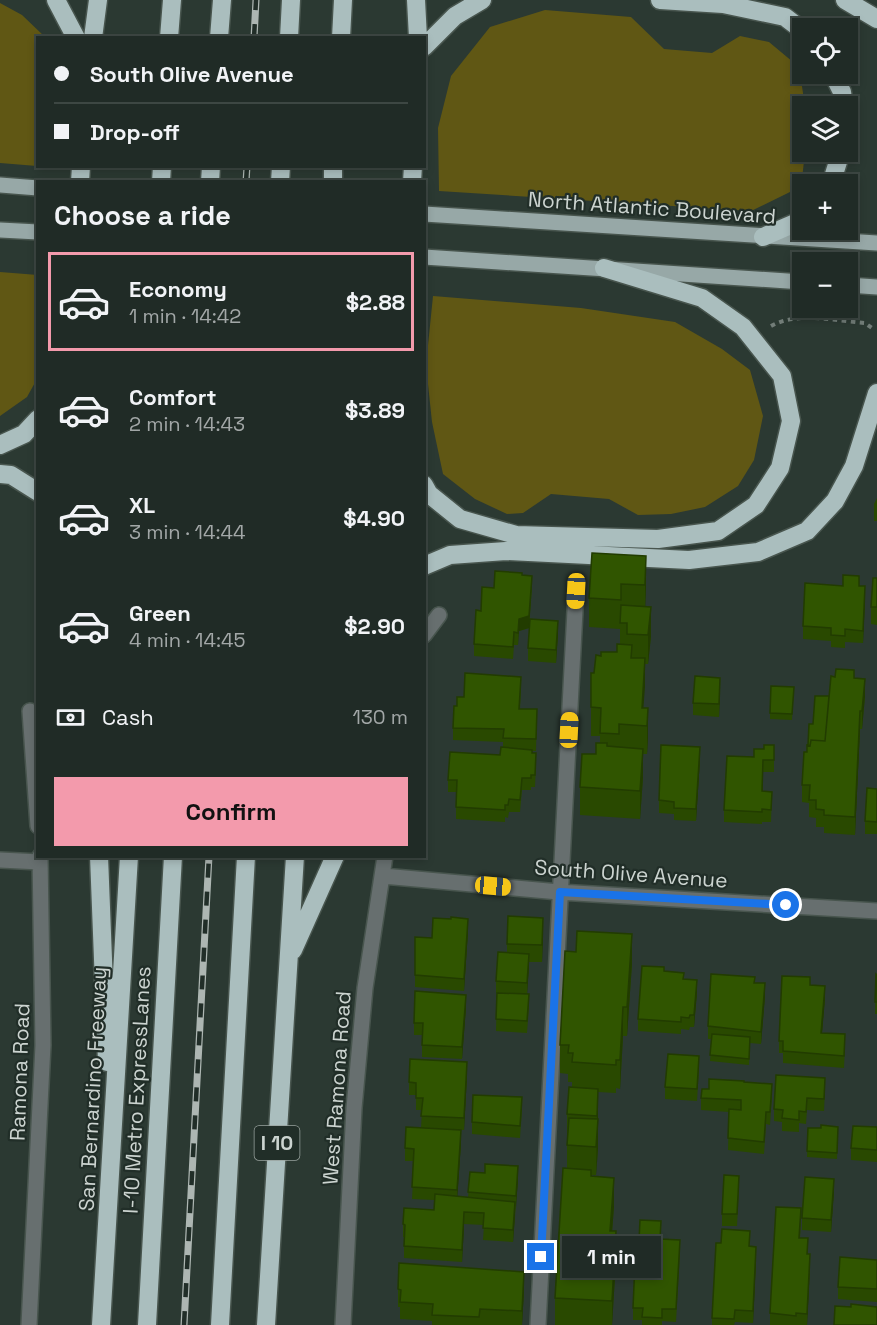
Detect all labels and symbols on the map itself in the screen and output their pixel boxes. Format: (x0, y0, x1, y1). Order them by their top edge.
street label: North Atlantic Boulevard (527, 185, 777, 230)
car (566, 573, 586, 609)
car (559, 712, 579, 748)
street label: South Olive Avenue (534, 853, 729, 894)
car (474, 875, 512, 897)
route start (772, 891, 799, 918)
street label: I-10 Metro ExpressLanes (117, 965, 156, 1214)
street label: San Bernardino Freeway (73, 966, 112, 1212)
street label: West Ramona Road (316, 990, 357, 1186)
street label: Ramona Road (4, 1002, 35, 1142)
road number: I 10 (254, 1126, 300, 1160)
callout: 1 min (562, 1236, 661, 1278)
route end (527, 1243, 554, 1270)

